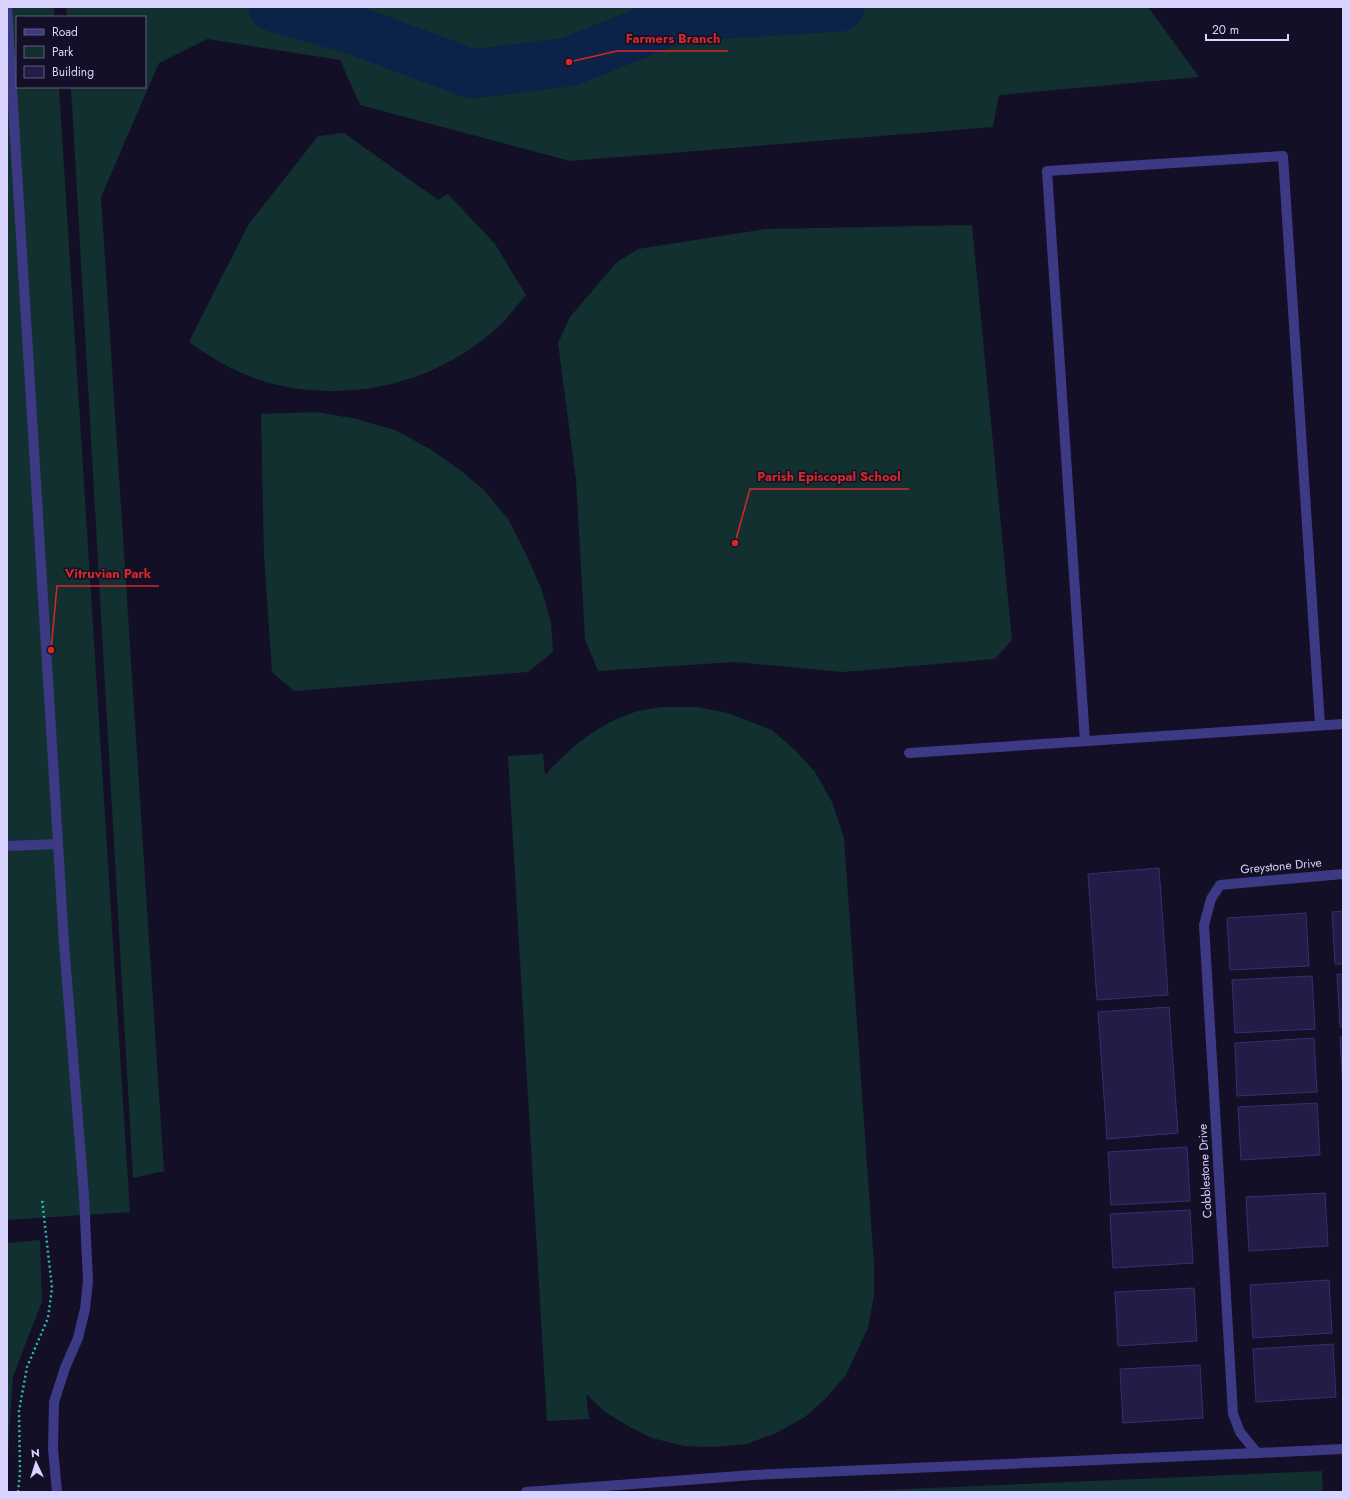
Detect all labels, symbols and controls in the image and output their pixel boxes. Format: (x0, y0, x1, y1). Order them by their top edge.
legend (16, 16, 146, 88)
scale bar (1206, 16, 1288, 42)
text: 20 m (1212, 21, 1239, 39)
text: Road (52, 23, 78, 41)
callout: Farmers Branch (617, 26, 728, 51)
text: Farmers Branch (626, 29, 720, 48)
text: Park (52, 43, 74, 61)
text: Building (52, 63, 94, 81)
callout: Parish Episcopal School (750, 464, 909, 489)
text: Parish Episcopal School (757, 467, 901, 486)
callout: Vitruvian Park (57, 561, 159, 586)
text: Vitruvian Park (64, 564, 152, 583)
street label: Greystone Drive (1240, 853, 1322, 879)
street label: Cobblestone Drive (1194, 1123, 1216, 1219)
north arrow (16, 1443, 56, 1483)
text: N (30, 1445, 40, 1461)

